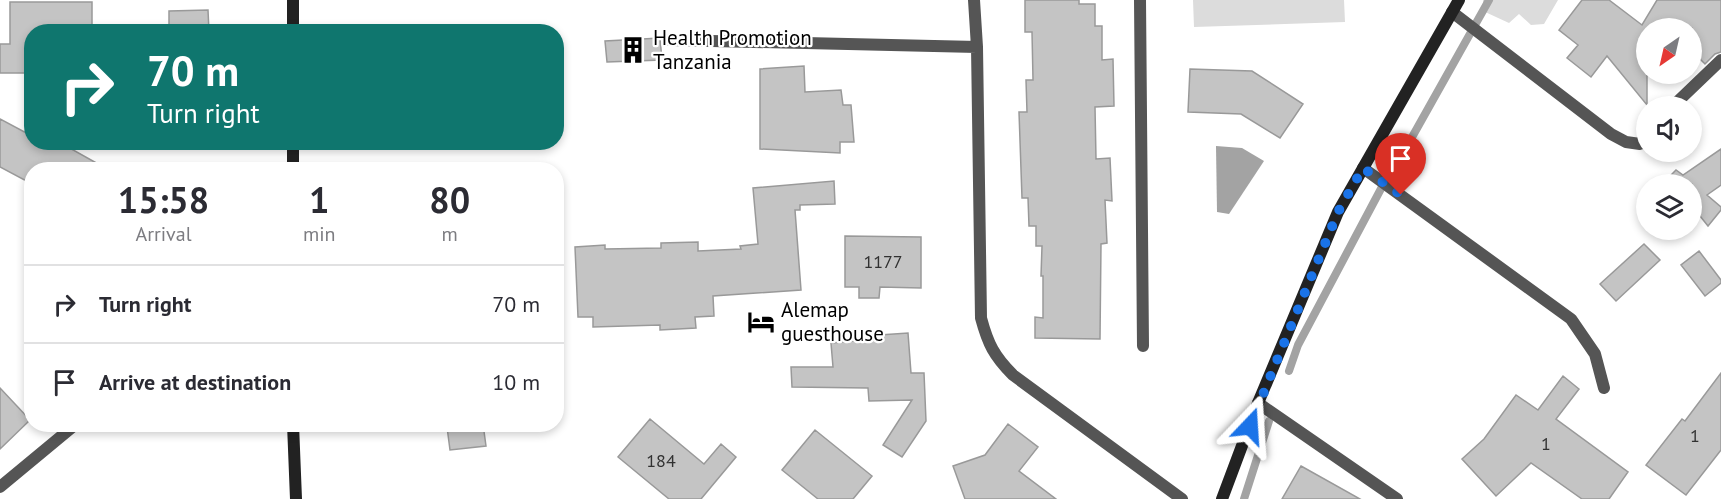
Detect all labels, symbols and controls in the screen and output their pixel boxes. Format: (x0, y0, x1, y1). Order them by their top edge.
north arrow (1636, 18, 1702, 84)
map controls (1636, 18, 1702, 240)
place label: Health Promotion Tanzania (653, 24, 812, 75)
building icon: Health Promotion Tanzania (618, 35, 648, 65)
text: 70 m (147, 43, 239, 98)
icon: right (48, 48, 126, 126)
text: Turn right (147, 96, 260, 130)
button: sound (1636, 96, 1702, 162)
pin (1375, 133, 1426, 195)
icon: arrive (1384, 142, 1417, 175)
button: layers (1636, 174, 1702, 240)
text: 15:58 (118, 176, 209, 223)
text: 1 (309, 176, 329, 223)
text: 80 (429, 176, 470, 223)
text: Arrival (135, 221, 192, 247)
text: min (303, 221, 336, 247)
text: m (442, 221, 458, 247)
house number: 1177 (863, 250, 903, 273)
icon: right (48, 288, 81, 321)
text: Turn right (99, 290, 191, 318)
text: 70 m (492, 290, 540, 318)
place label: Alemap guesthouse (781, 296, 884, 347)
hotel icon: Alemap guesthouse (746, 307, 776, 337)
icon: arrive (48, 366, 81, 399)
text: Arrive at destination (99, 368, 291, 396)
text: 10 m (492, 368, 540, 396)
position arrow (1218, 394, 1282, 458)
house number: 1 (1690, 424, 1700, 447)
house number: 1 (1541, 432, 1551, 455)
house number: 184 (646, 449, 676, 472)

